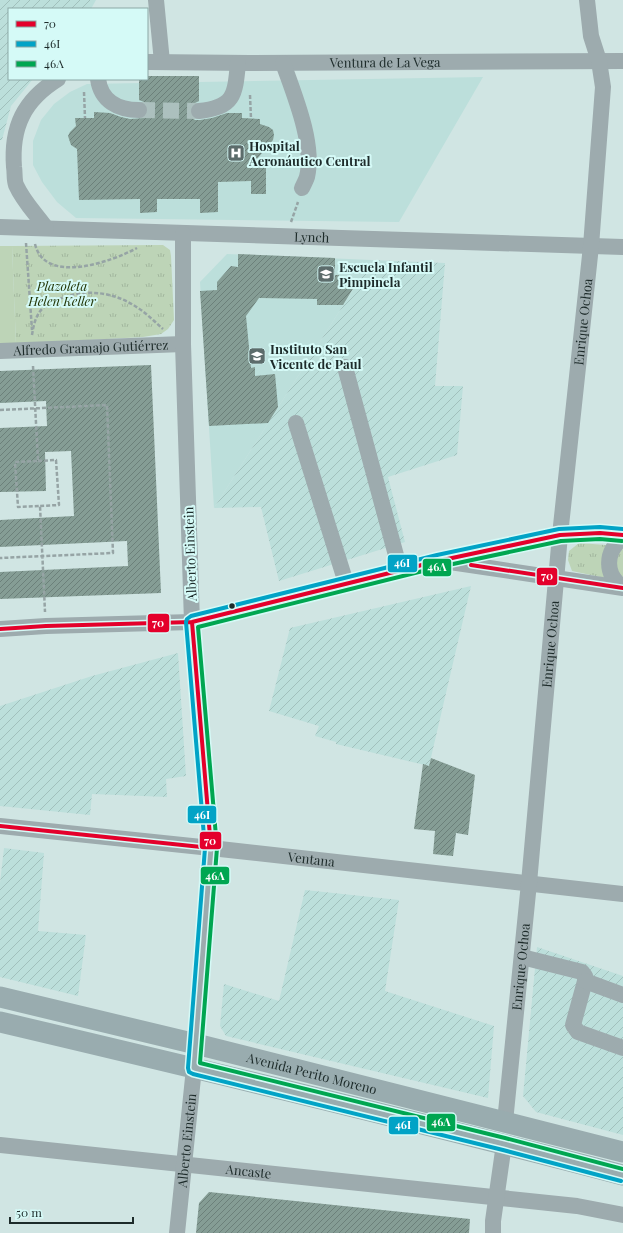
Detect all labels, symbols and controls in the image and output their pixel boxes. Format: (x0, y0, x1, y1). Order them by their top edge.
legend (8, 8, 148, 80)
text: 70 (44, 15, 56, 31)
text: 46I (44, 35, 60, 51)
street label: Ventura de La Vega (329, 53, 441, 71)
text: 46A (44, 55, 64, 71)
place label: Hospital Aeronáutico Central (248, 137, 371, 169)
hospital icon: Hospital Aeronáutico Central (226, 143, 246, 163)
street label: Lynch (294, 227, 330, 246)
place label: Escuela Infantil Pimpinela (339, 258, 433, 290)
school or university icon: Escuela Infantil Pimpinela (316, 264, 336, 284)
park label: Plazoleta Helen Keller (27, 277, 96, 309)
street label: Enrique Ochoa (569, 277, 596, 366)
street label: Alfredo Gramajo Gutiérrez (12, 336, 169, 359)
place label: Instituto San Vicente de Paul (269, 340, 362, 372)
school or university icon: Instituto San Vicente de Paul (247, 346, 267, 366)
street label: Alberto Einstein (179, 506, 200, 603)
line badge: 46I (387, 554, 418, 573)
text: 46I (394, 555, 410, 570)
line badge: 46A (422, 558, 452, 577)
text: 46A (427, 559, 447, 574)
line badge: 70 (536, 567, 558, 586)
text: 70 (541, 568, 553, 583)
street label: Enrique Ochoa (537, 599, 562, 688)
unlabelled marker (227, 601, 237, 611)
line badge: 70 (147, 613, 170, 633)
text: 70 (152, 615, 164, 630)
line badge: 46I (187, 805, 217, 824)
text: 46I (194, 807, 210, 822)
line badge: 70 (199, 831, 222, 850)
text: 70 (204, 833, 216, 848)
street label: Ventana (286, 848, 336, 870)
line badge: 46A (200, 866, 230, 885)
text: 46A (205, 868, 225, 883)
street label: Enrique Ochoa (507, 922, 533, 1011)
street label: Avenida Perito Moreno (244, 1048, 379, 1097)
street label: Alberto Einstein (173, 1092, 199, 1189)
line badge: 46A (426, 1113, 456, 1132)
text: 46A (431, 1114, 451, 1129)
line badge: 46I (388, 1116, 419, 1135)
text: 46I (395, 1117, 411, 1132)
street label: Ancaste (224, 1160, 273, 1182)
scale bar (10, 1199, 133, 1225)
text: 50 m (16, 1204, 42, 1220)

